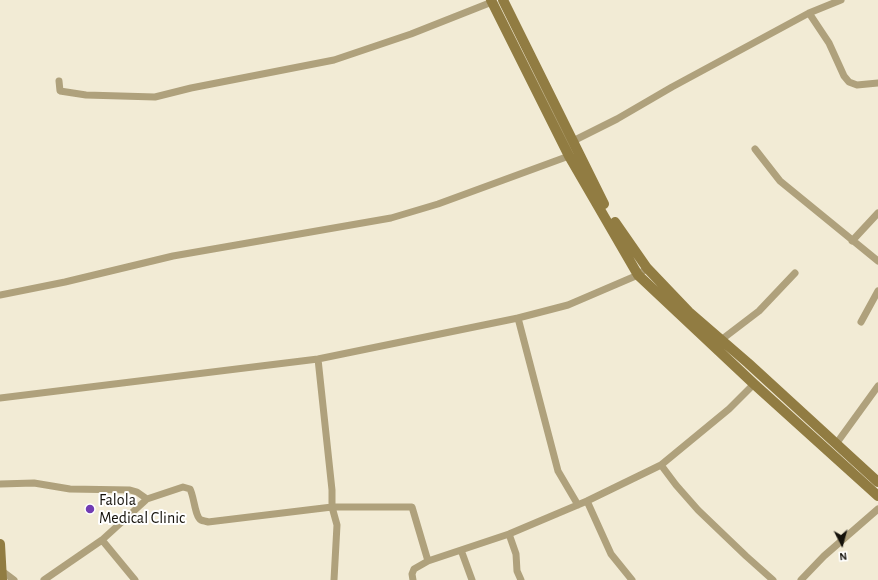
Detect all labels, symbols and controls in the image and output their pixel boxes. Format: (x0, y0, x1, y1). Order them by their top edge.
place label: Falola Medical Clinic (99, 490, 185, 528)
marker: Falola Medical Clinic (84, 503, 96, 515)
north arrow (822, 524, 862, 564)
text: N (839, 551, 848, 562)

